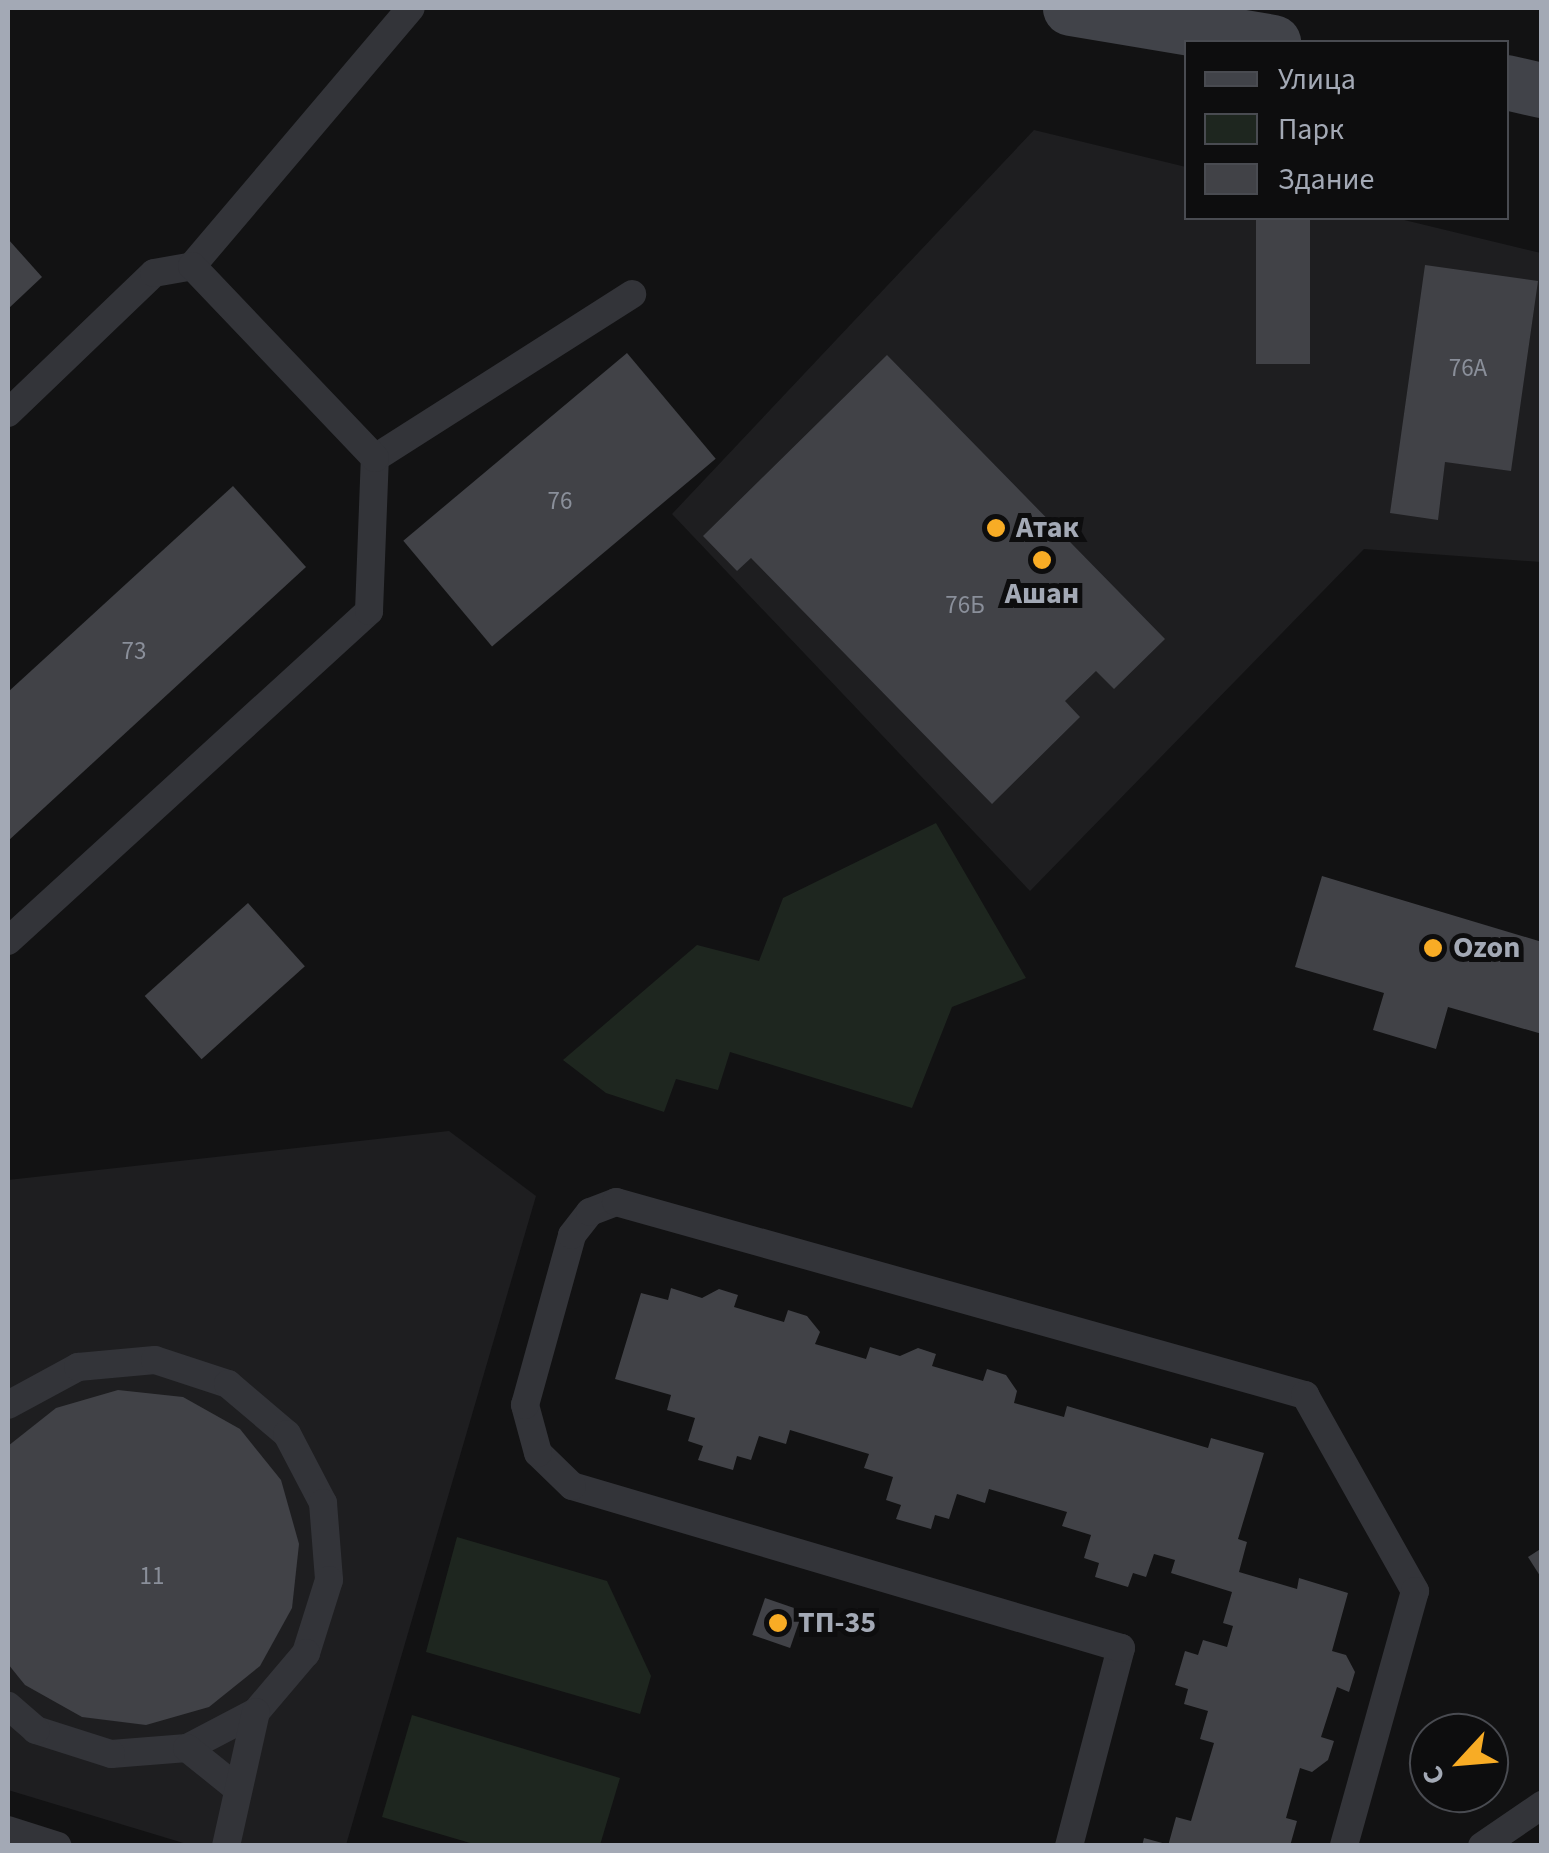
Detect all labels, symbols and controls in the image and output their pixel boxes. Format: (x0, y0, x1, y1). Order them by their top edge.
legend (1184, 40, 1509, 220)
text: Улица (1278, 58, 1356, 101)
text: Парк (1278, 108, 1344, 151)
text: Здание (1278, 158, 1374, 201)
house number: 76А (1449, 353, 1487, 383)
house number: 76 (548, 486, 572, 516)
place label: Атак (1016, 510, 1079, 546)
marker: Атак (985, 517, 1007, 539)
marker: Ашан (1031, 549, 1053, 571)
place label: Ашан (1005, 576, 1079, 612)
house number: 76Б (945, 590, 985, 620)
house number: 73 (122, 636, 146, 666)
place label: Ozon (1453, 930, 1520, 966)
marker: Ozon (1422, 937, 1444, 959)
house number: 11 (140, 1561, 164, 1591)
place label: ТП-35 (798, 1605, 876, 1641)
marker: ТП-35 (767, 1612, 789, 1634)
north arrow (1409, 1713, 1509, 1813)
text: С (1412, 1759, 1455, 1791)

